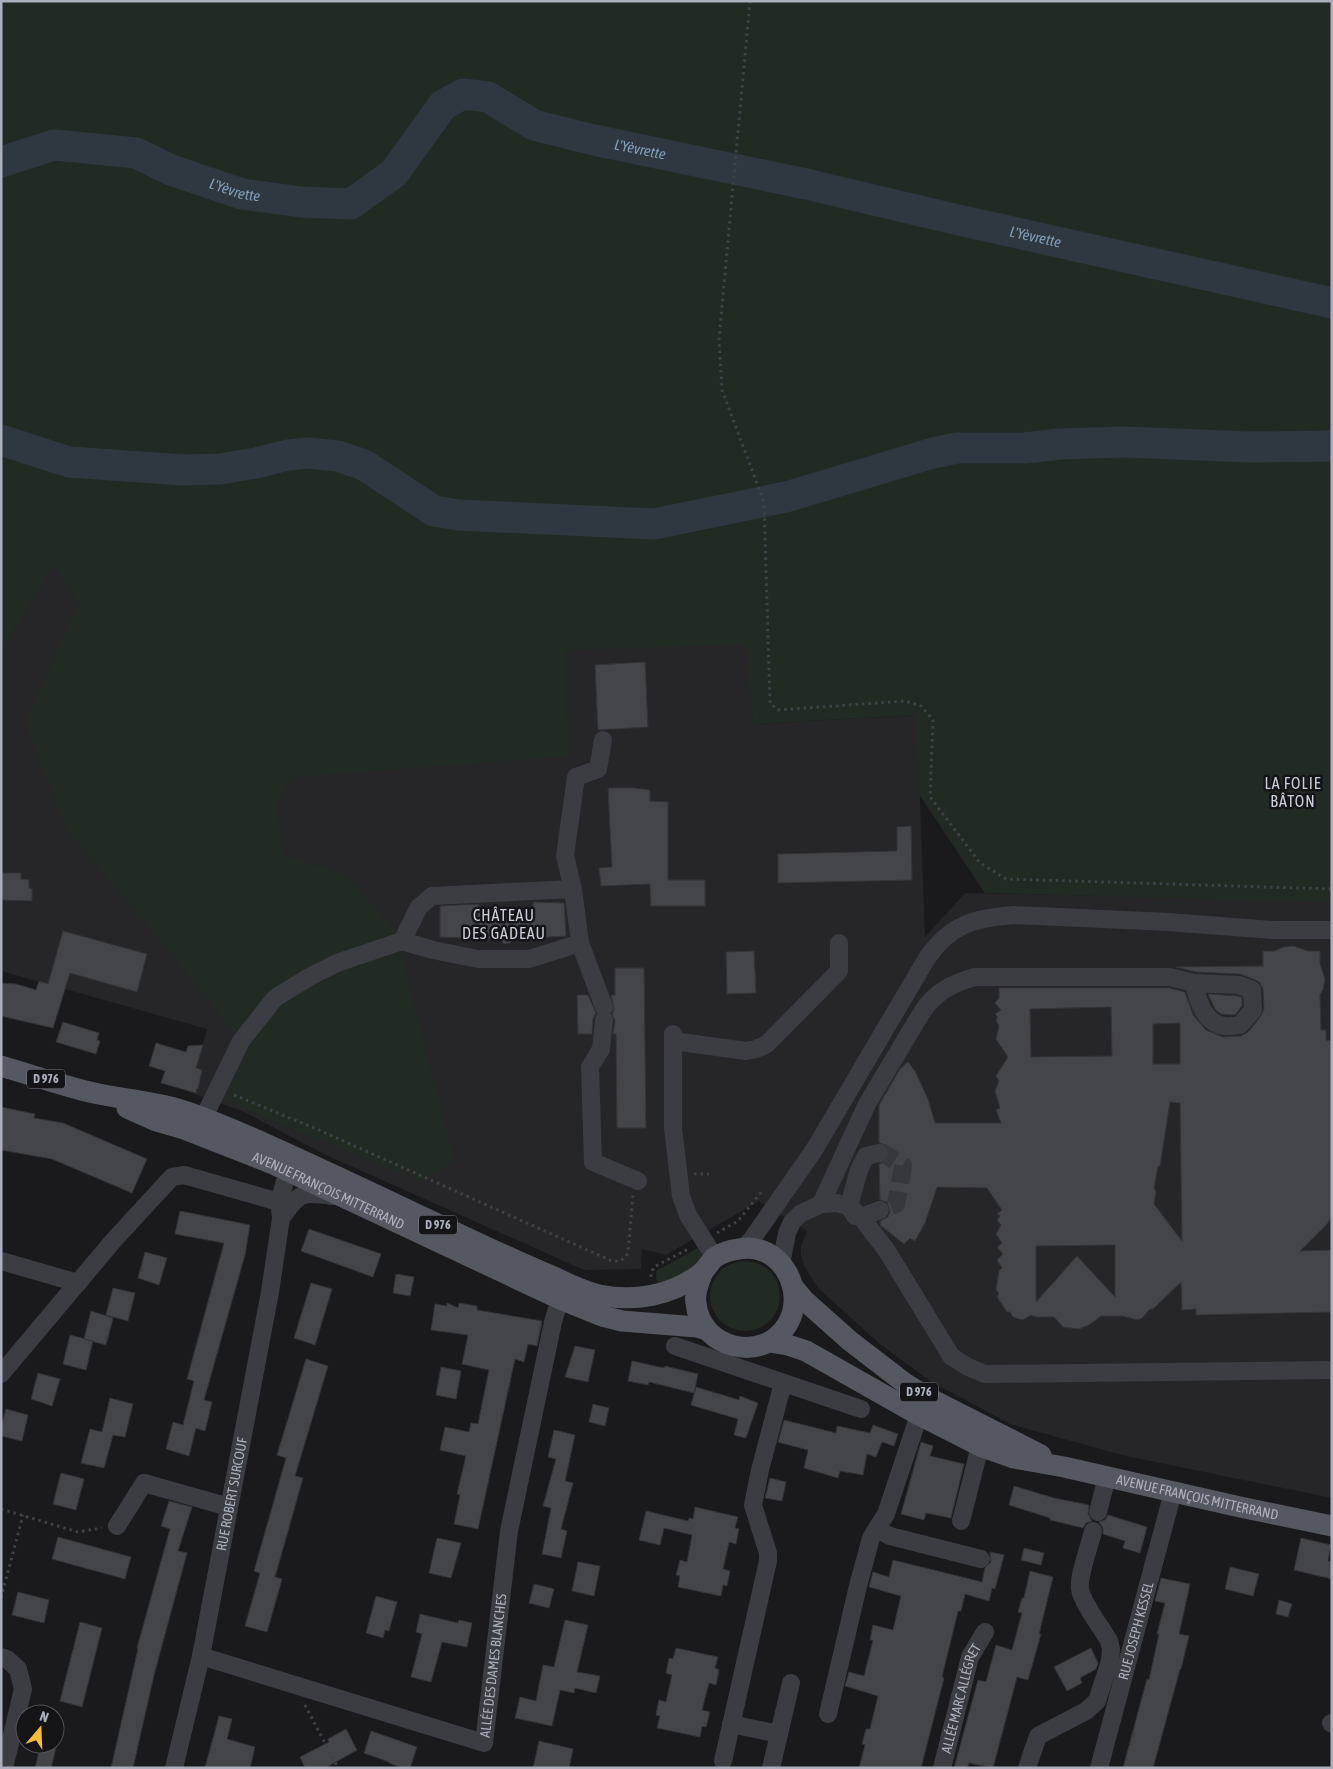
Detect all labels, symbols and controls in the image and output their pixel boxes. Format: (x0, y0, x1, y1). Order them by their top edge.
water label: L'Yèvrette (613, 135, 668, 163)
water label: L'Yèvrette (207, 175, 261, 204)
water label: L'Yèvrette (1008, 223, 1063, 251)
district label: LA FOLIE BÂTON (1264, 774, 1322, 810)
district label: CHÂTEAU DES GADEAU (462, 906, 546, 942)
road number: D 976 (27, 1070, 65, 1088)
street label: AVENUE FRANÇOIS MITTERRAND (250, 1149, 407, 1233)
road number: D 976 (419, 1216, 457, 1234)
road number: D 976 (900, 1382, 938, 1401)
street label: RUE ROBERT SURCOUF (213, 1436, 250, 1552)
street label: AVENUE FRANÇOIS MITTERRAND (1115, 1471, 1280, 1523)
street label: RUE JOSEPH KESSEL (1115, 1580, 1157, 1682)
street label: ALLÉE DES DAMES BLANCHES (477, 1593, 510, 1738)
street label: ALLÉE MARC ALLÉGRET (938, 1641, 984, 1755)
north arrow (15, 1704, 65, 1754)
text: N (38, 1708, 51, 1726)

